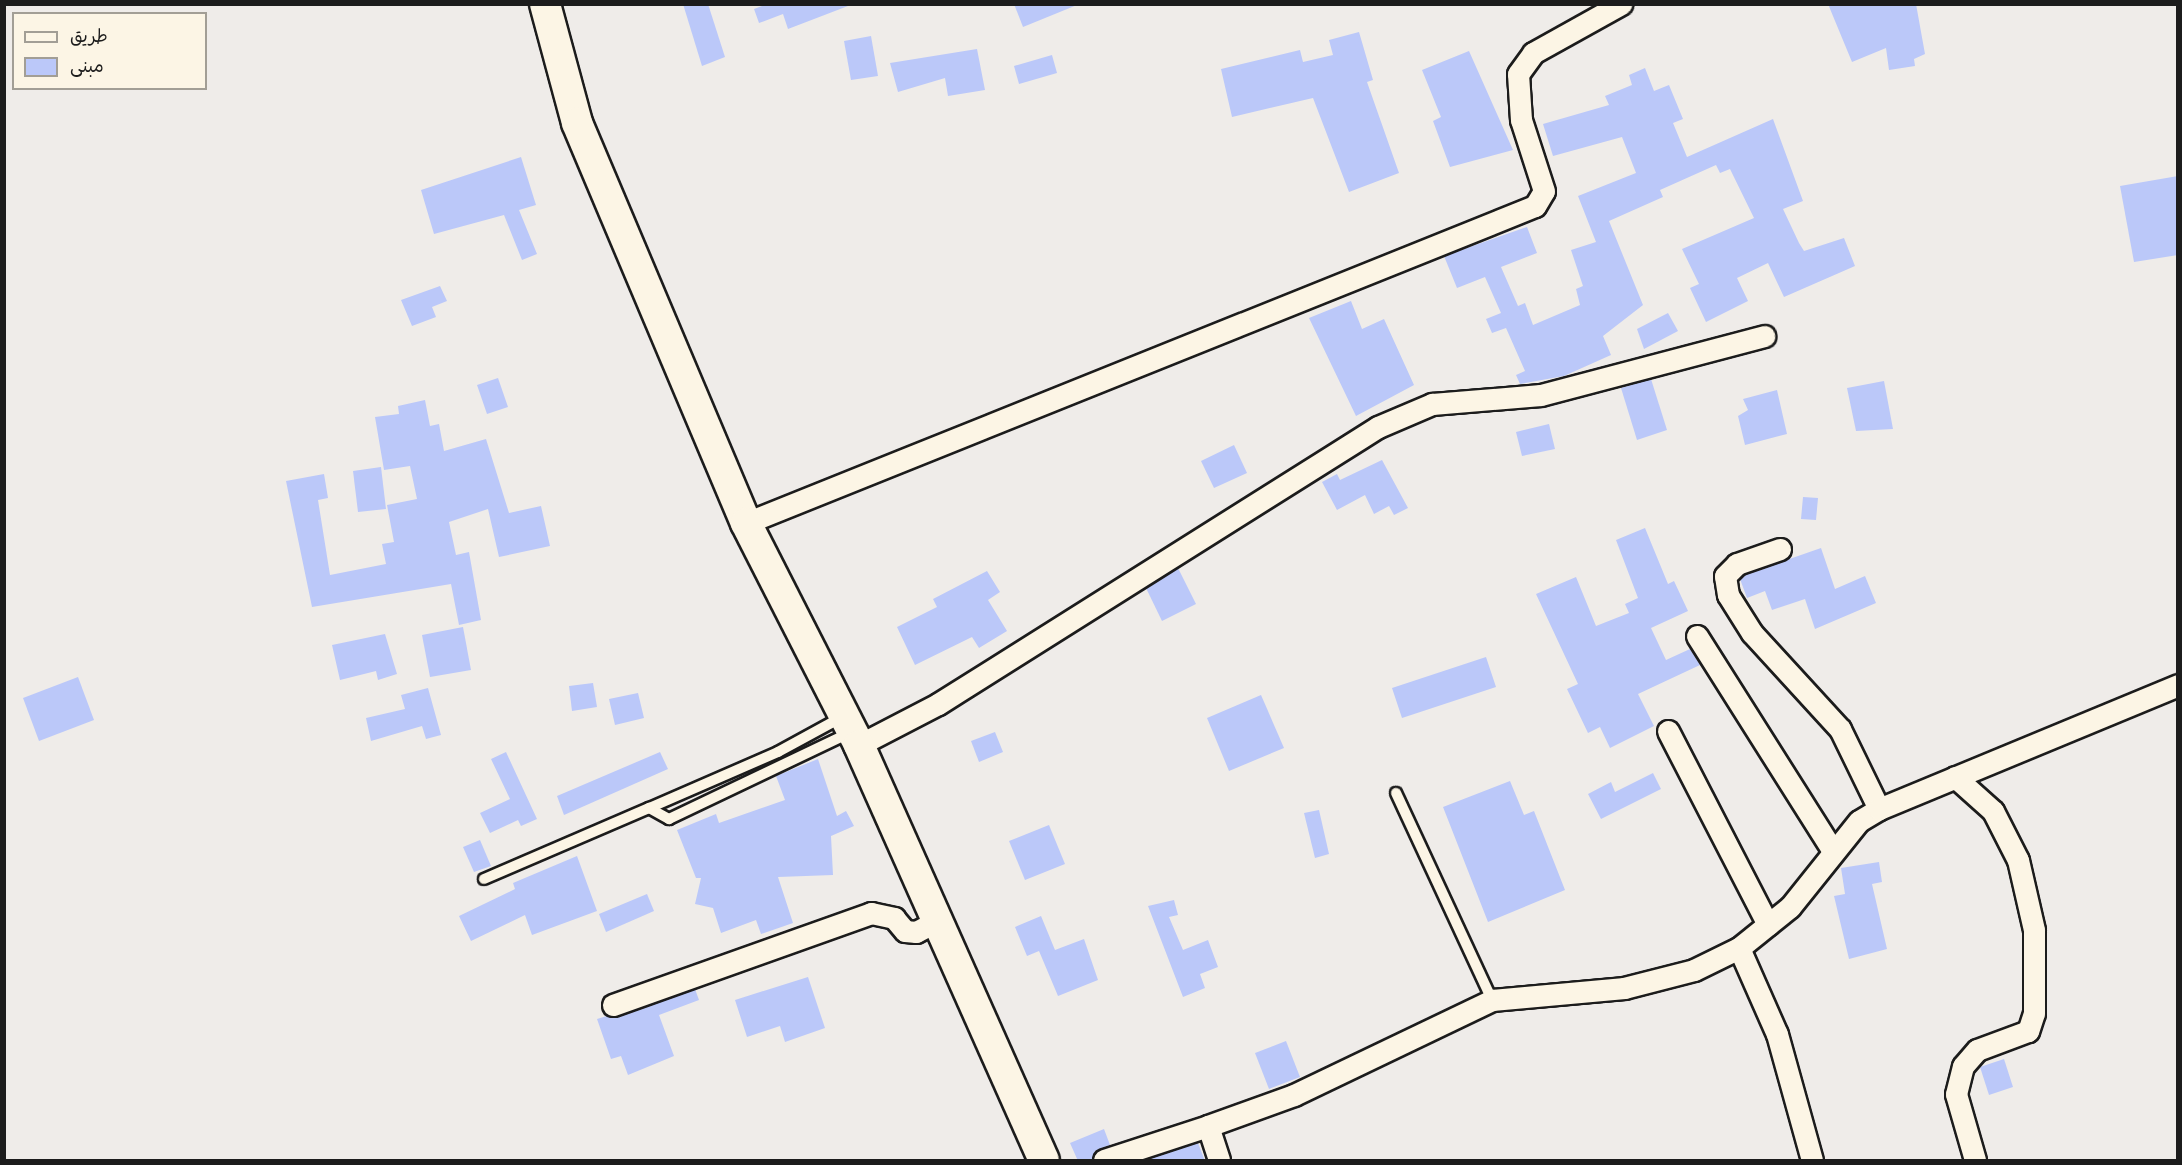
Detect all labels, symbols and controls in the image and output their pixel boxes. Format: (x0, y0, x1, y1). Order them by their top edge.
legend (12, 12, 207, 90)
text: طريق (70, 24, 108, 47)
text: مبنى (70, 54, 104, 77)

